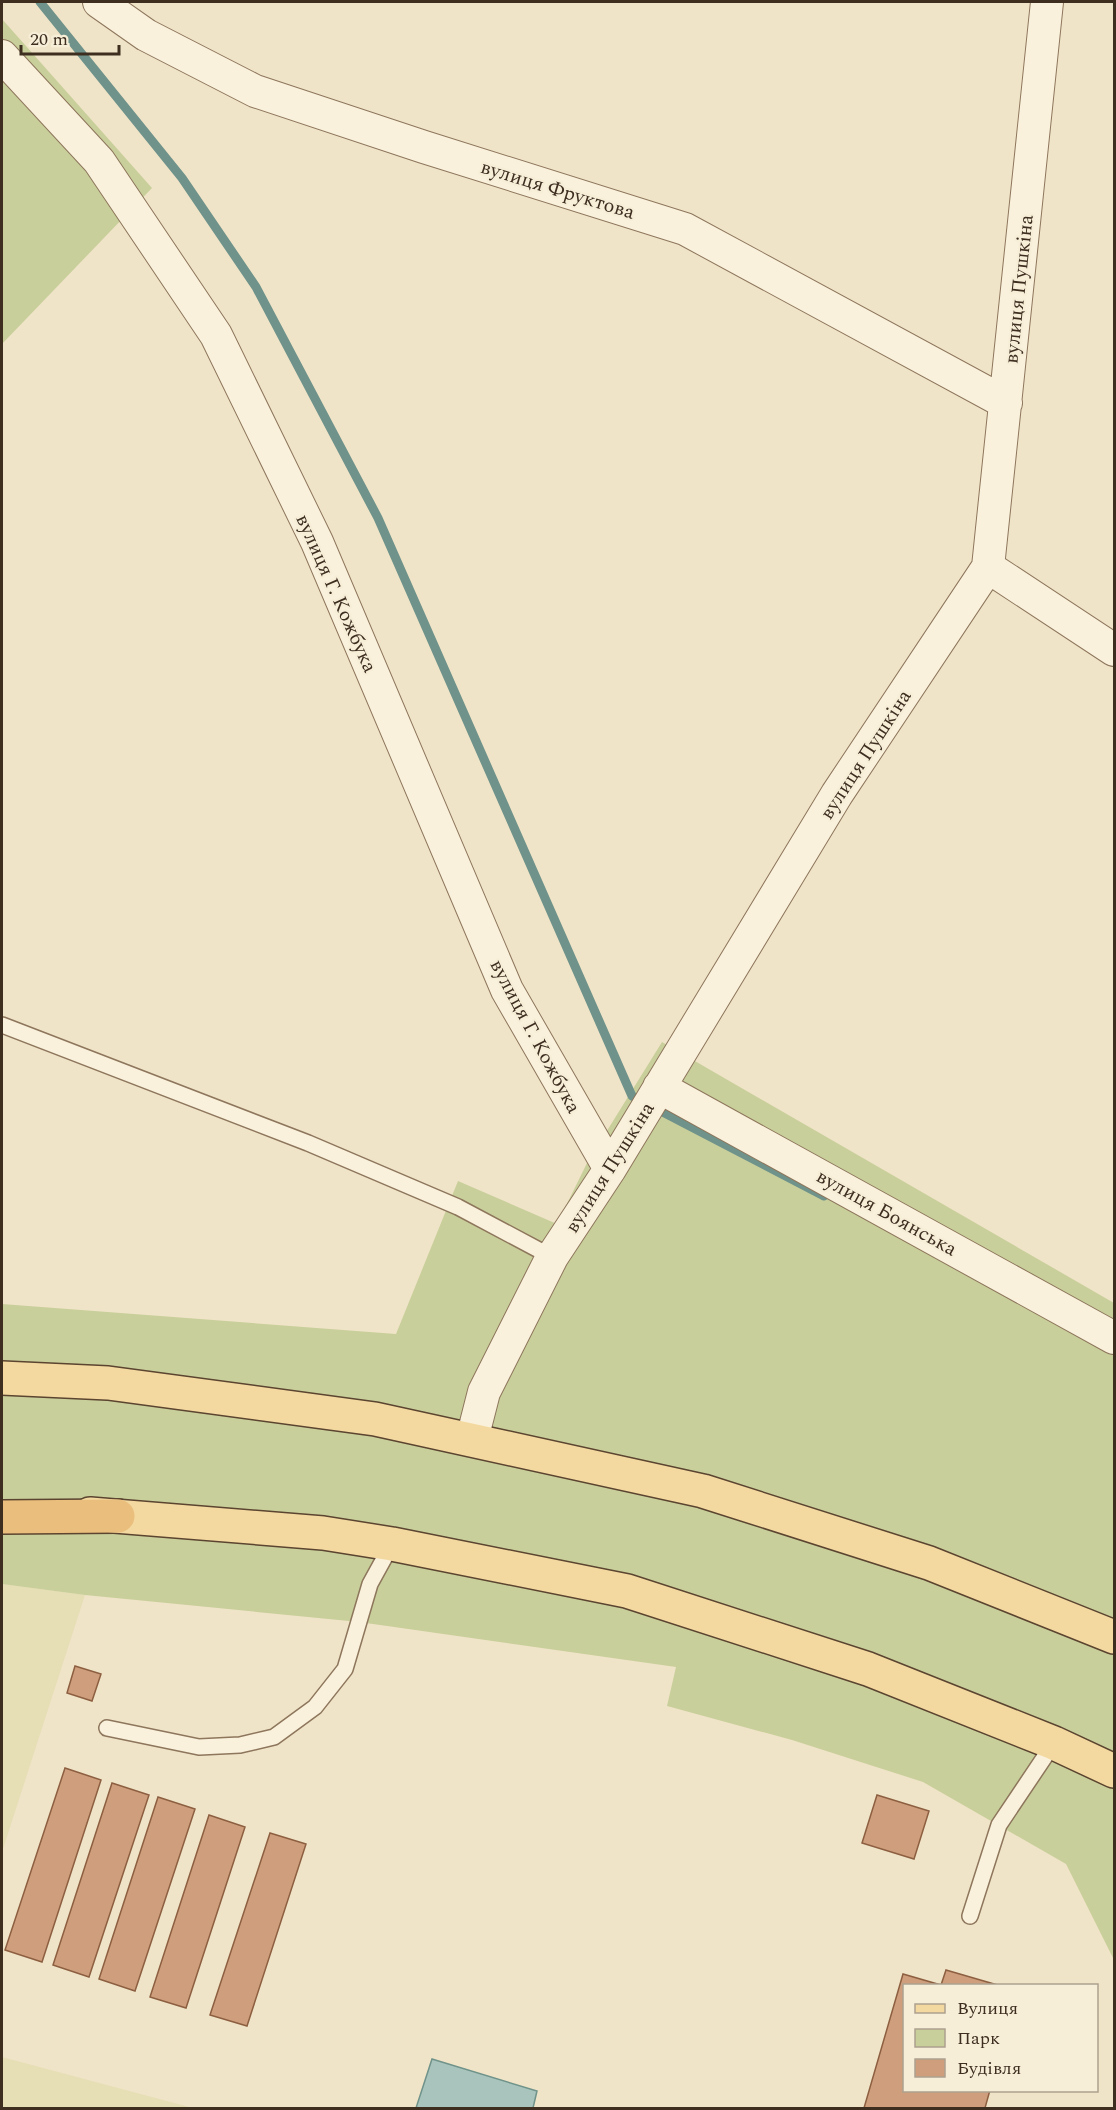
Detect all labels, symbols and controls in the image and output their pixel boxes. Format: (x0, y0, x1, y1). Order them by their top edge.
scale bar (21, 18, 118, 56)
text: 20 m (30, 26, 68, 53)
street label: вулиця Фруктова (477, 152, 639, 228)
street label: вулиця Пушкіна (996, 213, 1042, 365)
street label: вулиця Г. Кожбука (288, 509, 385, 678)
street label: вулиця Пушкіна (812, 683, 919, 826)
street label: вулиця Г. Кожбука (482, 954, 589, 1119)
street label: вулиця Пушкіна (557, 1096, 662, 1239)
street label: вулиця Боянська (811, 1162, 963, 1264)
legend (903, 1984, 1098, 2092)
text: Вулиця (957, 1995, 1018, 2022)
text: Парк (957, 2025, 1000, 2052)
text: Будівля (957, 2055, 1021, 2082)

